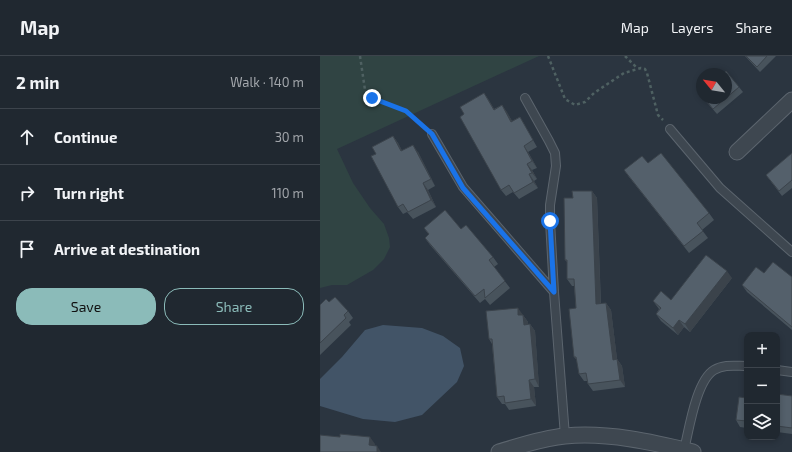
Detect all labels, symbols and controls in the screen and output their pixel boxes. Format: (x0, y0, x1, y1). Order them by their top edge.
text: Map (20, 16, 60, 39)
text: Map (621, 19, 649, 36)
text: Layers (671, 19, 713, 36)
text: Share (735, 19, 772, 36)
north arrow (696, 68, 732, 104)
text: 2 min (16, 72, 59, 92)
text: Walk · 140 m (230, 74, 304, 90)
route end (363, 89, 381, 107)
icon: ahead (16, 126, 38, 148)
text: Continue (54, 128, 117, 146)
text: 30 m (275, 129, 304, 145)
icon: right (16, 182, 38, 204)
text: Turn right (54, 184, 124, 202)
text: 110 m (272, 185, 304, 201)
route start (541, 212, 559, 230)
icon: arrive (16, 238, 38, 260)
text: Arrive at destination (54, 240, 200, 258)
button: Save (16, 288, 156, 325)
button: Share (164, 288, 304, 325)
map controls (744, 332, 780, 440)
button: + (744, 332, 780, 368)
button: − (744, 368, 780, 404)
button: layers (744, 404, 780, 440)

